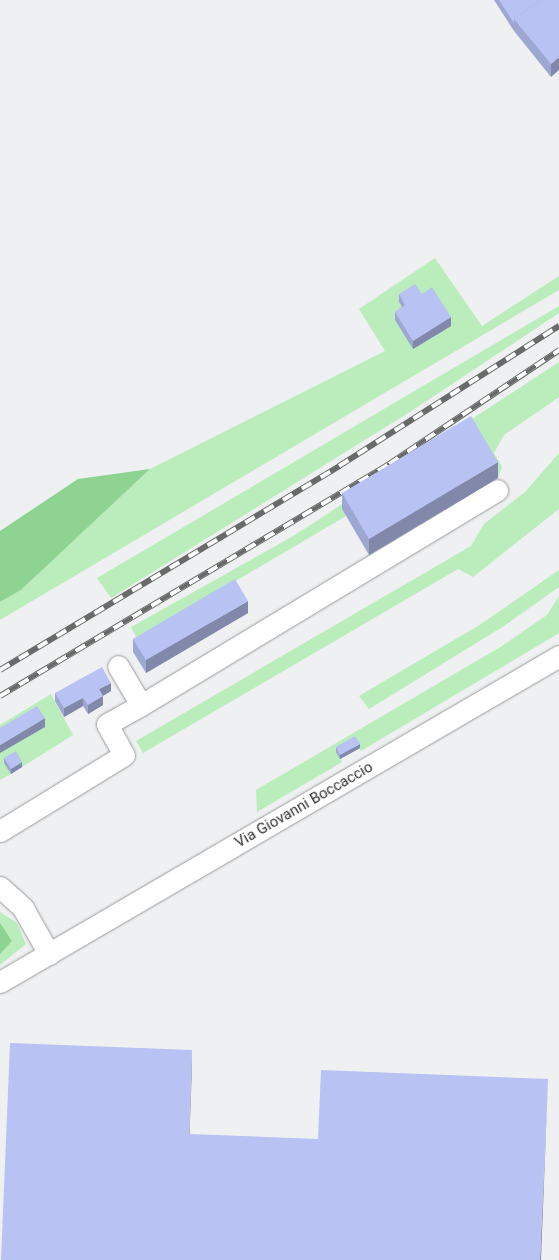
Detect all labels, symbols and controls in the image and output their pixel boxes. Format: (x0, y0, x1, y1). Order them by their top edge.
street label: Via Giovanni Boccaccio (232, 758, 376, 852)

